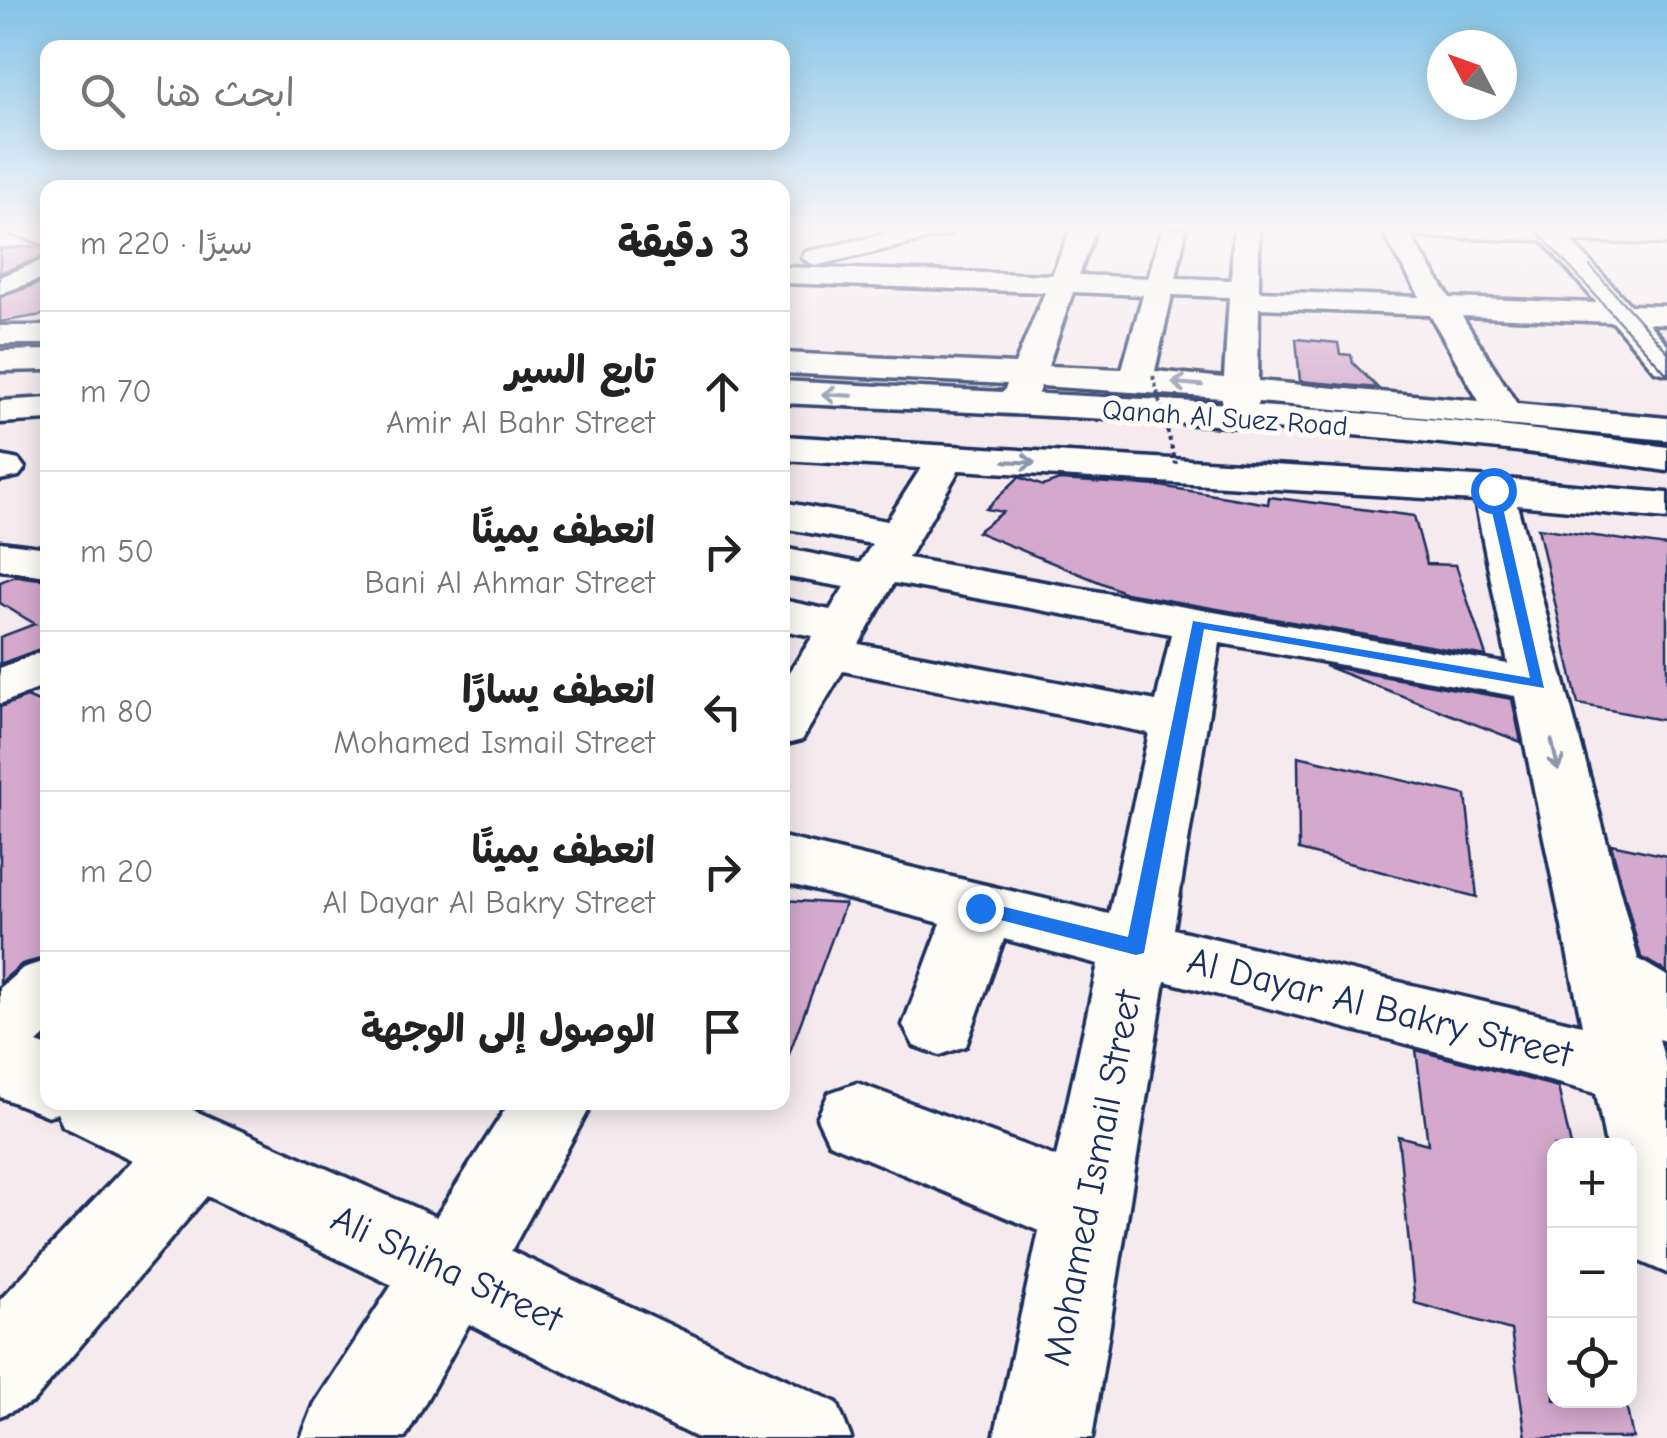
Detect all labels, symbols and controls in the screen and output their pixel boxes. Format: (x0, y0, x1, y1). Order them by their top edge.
north arrow (1427, 30, 1517, 120)
search box (40, 40, 790, 150)
icon: search (75, 68, 130, 123)
text: ابحث هنا (155, 72, 295, 116)
text: 3 دقيقة (617, 219, 750, 268)
text: سيرًا · 220 m (80, 225, 253, 262)
text: تابع السير (506, 349, 655, 393)
icon: ahead (695, 364, 750, 419)
text: 70 m (80, 373, 152, 410)
one-way arrow (1171, 375, 1203, 394)
one-way arrow (822, 385, 854, 404)
street label: Qanah Al Suez Road (1101, 393, 1349, 443)
text: Amir Al Bahr Street (386, 404, 655, 441)
one-way arrow (1003, 453, 1035, 472)
route start (1471, 468, 1517, 514)
text: انعطف يمينًا (472, 509, 655, 553)
icon: right (695, 524, 750, 579)
text: 50 m (80, 533, 154, 570)
text: Bani Al Ahmar Street (364, 564, 655, 601)
text: انعطف يسارًا (462, 669, 655, 713)
icon: left (695, 684, 750, 739)
text: 80 m (80, 693, 153, 730)
text: Mohamed Ismail Street (334, 724, 655, 761)
one-way arrow (1547, 738, 1565, 770)
text: انعطف يمينًا (472, 829, 655, 873)
icon: right (695, 844, 750, 899)
text: 20 m (80, 853, 153, 890)
text: Al Dayar Al Bakry Street (322, 884, 655, 921)
route end (958, 886, 1004, 932)
street label: Al Dayar Al Bakry Street (1183, 939, 1578, 1077)
street label: Mohamed Ismail Street (1035, 986, 1151, 1370)
icon: arrive (695, 1004, 750, 1059)
text: الوصول إلى الوجهة (361, 1008, 655, 1052)
map controls (1547, 1138, 1637, 1408)
button: + (1547, 1138, 1637, 1228)
street label: Ali Shiha Street (324, 1196, 570, 1342)
button: − (1547, 1228, 1637, 1318)
button: locate (1547, 1318, 1637, 1408)

